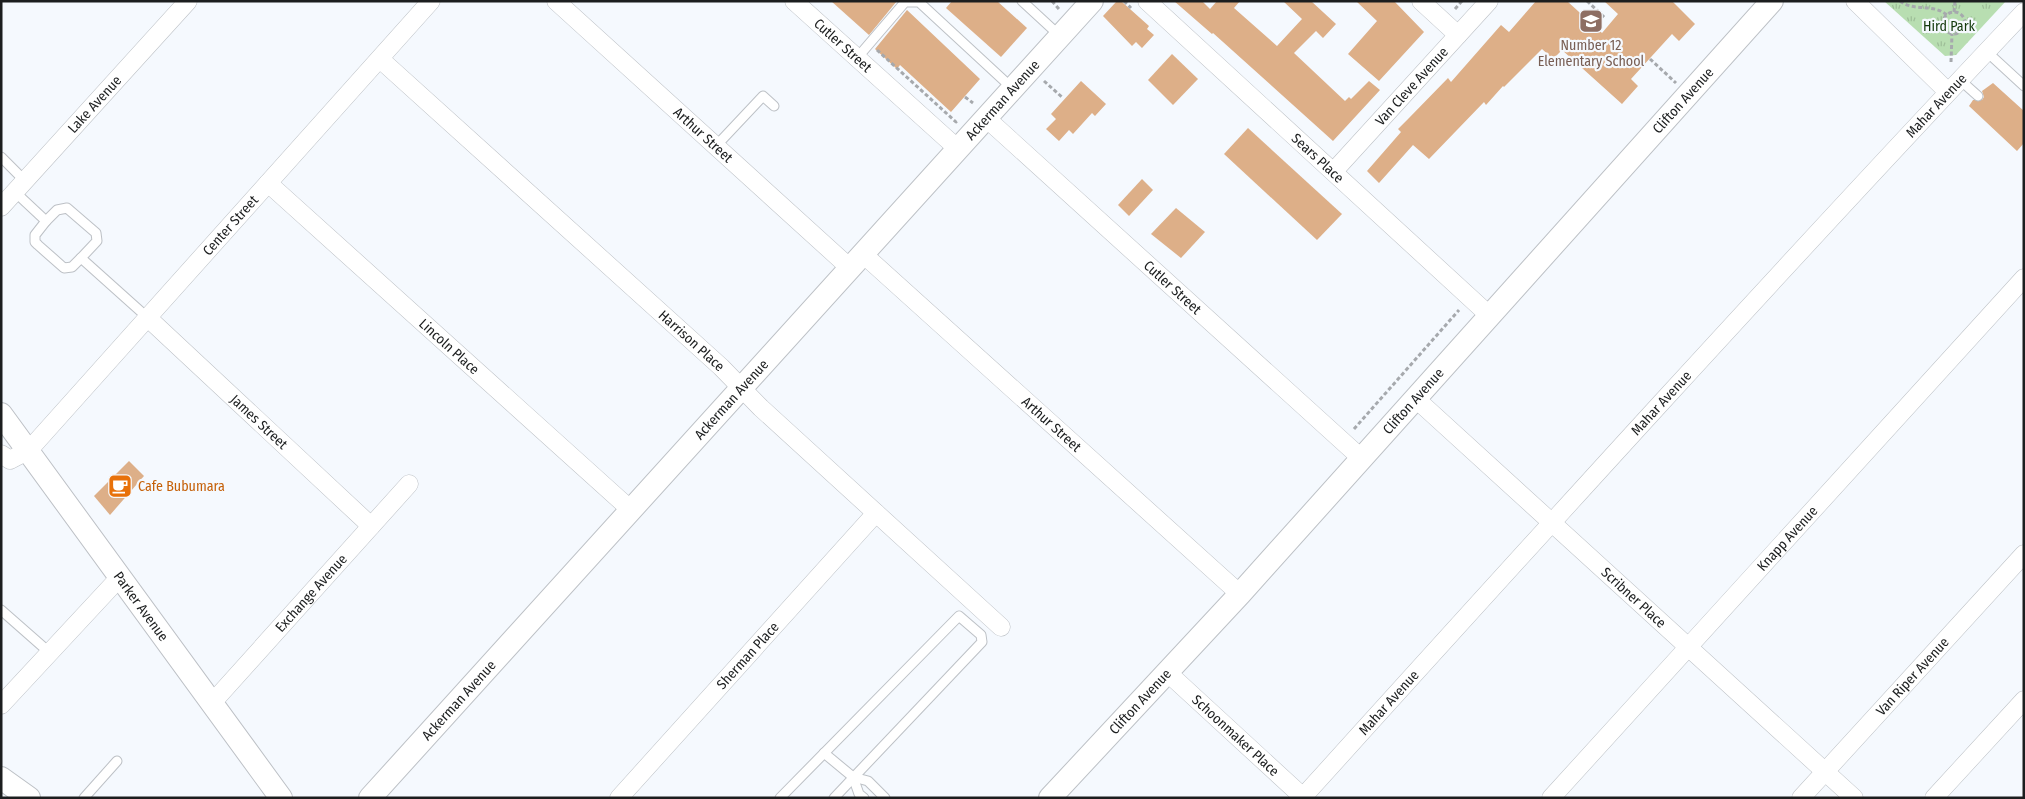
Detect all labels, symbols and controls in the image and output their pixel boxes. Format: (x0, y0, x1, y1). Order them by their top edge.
school or university icon: Number 12 Elementary School (1578, 8, 1604, 34)
street label: Cutler Street (811, 15, 876, 76)
park label: Hird Park (1923, 18, 1976, 35)
place label: Number 12 Elementary School (1538, 37, 1645, 70)
street label: Van Cleve Avenue (1371, 43, 1452, 129)
street label: Ackerman Avenue (962, 56, 1043, 143)
street label: Clifton Avenue (1649, 64, 1717, 137)
street label: Mahar Avenue (1902, 70, 1970, 141)
street label: Lake Avenue (64, 72, 125, 136)
street label: Arthur Street (670, 104, 737, 166)
street label: Sears Place (1288, 130, 1348, 186)
street label: Center Street (199, 191, 262, 259)
street label: Cutler Street (1140, 257, 1205, 318)
street label: Harrison Place (655, 306, 728, 375)
street label: Lincoln Place (416, 315, 483, 378)
street label: Ackerman Avenue (691, 356, 772, 443)
street label: Clifton Avenue (1379, 364, 1447, 438)
street label: Mahar Avenue (1627, 367, 1695, 439)
street label: James Street (227, 391, 292, 453)
street label: Arthur Street (1018, 393, 1085, 456)
cafe icon: Cafe Bubumara (107, 473, 133, 499)
place label: Cafe Bubumara (138, 478, 225, 495)
street label: Knapp Avenue (1753, 502, 1821, 574)
street label: Exchange Avenue (272, 550, 350, 635)
street label: Scribner Place (1598, 564, 1670, 631)
street label: Parker Avenue (110, 568, 172, 645)
street label: Sherman Place (713, 618, 782, 693)
street label: Van Riper Avenue (1872, 634, 1952, 719)
street label: Ackerman Avenue (418, 657, 499, 744)
street label: Clifton Avenue (1105, 665, 1175, 738)
street label: Mahar Avenue (1355, 666, 1422, 738)
street label: Schoonmaker Place (1189, 691, 1283, 779)

